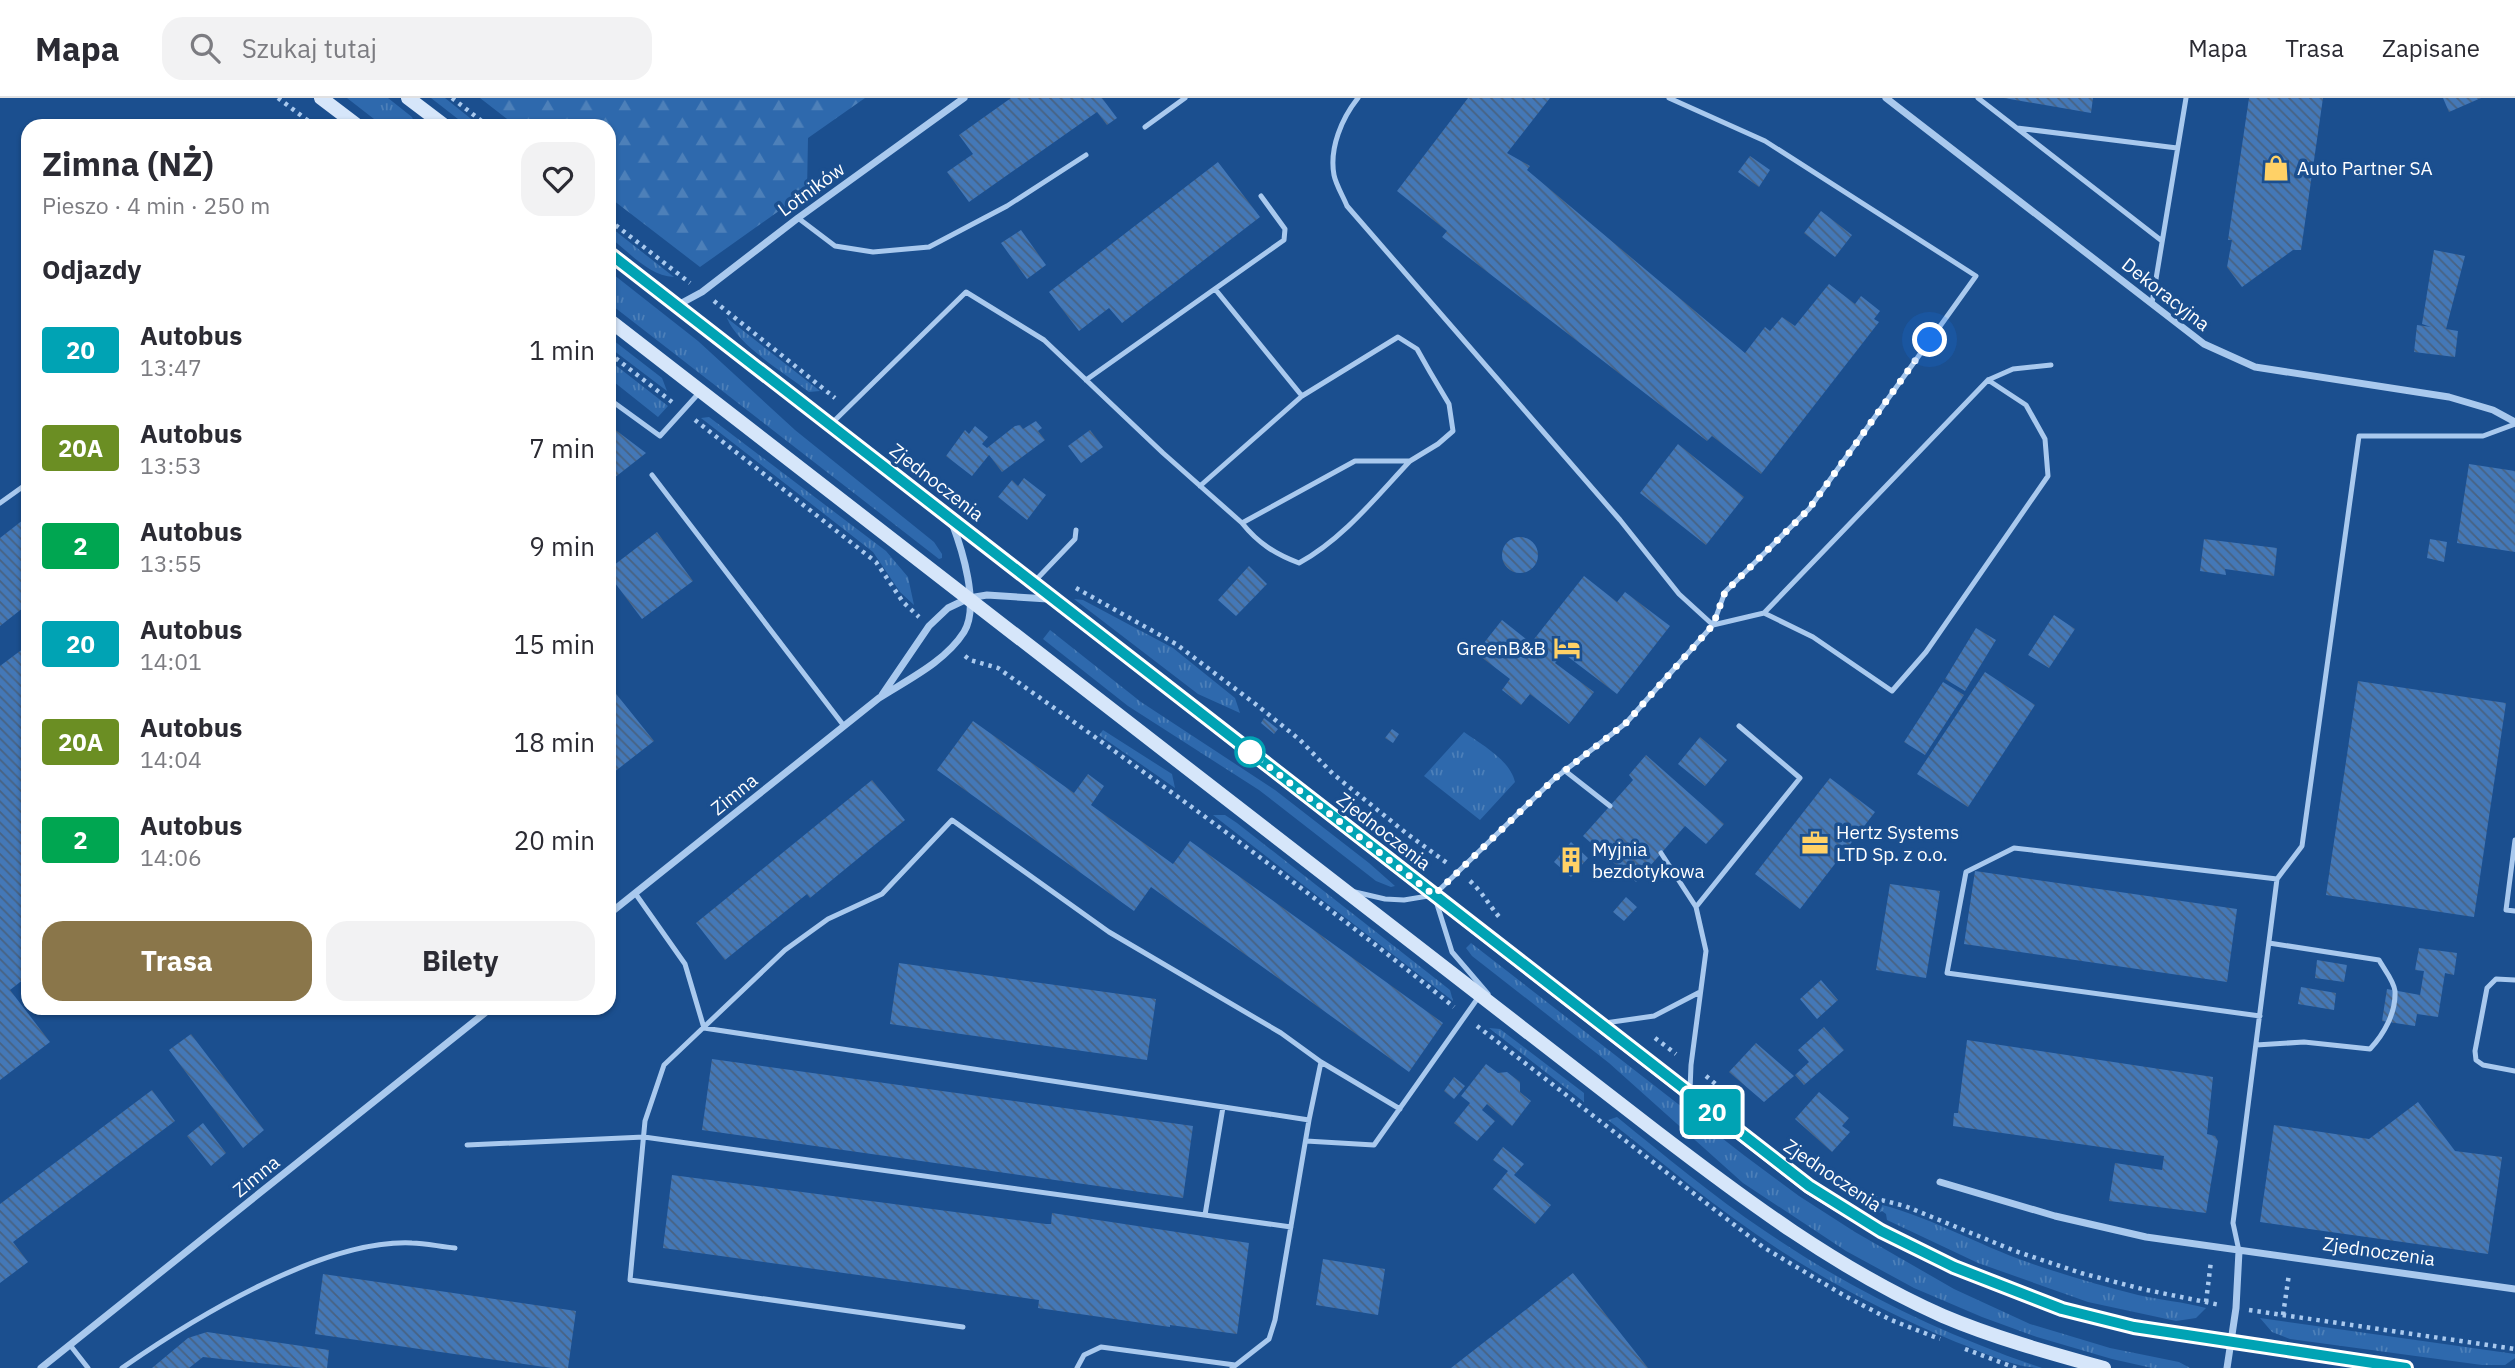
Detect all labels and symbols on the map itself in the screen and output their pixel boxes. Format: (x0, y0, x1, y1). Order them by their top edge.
shop icon: Auto Partner SA (2261, 153, 2291, 183)
place label: Auto Partner SA (2297, 156, 2433, 180)
street label: Lotników (773, 157, 849, 221)
street label: Dekoracyjna (2117, 252, 2215, 336)
your location (1912, 322, 1947, 357)
street label: Zjednoczenia (885, 438, 989, 526)
hotel icon: GreenB&B (1552, 633, 1582, 663)
place label: GreenB&B (1456, 636, 1546, 660)
unlabelled marker (1235, 737, 1265, 767)
street label: Zimna (706, 768, 762, 820)
street label: Zjednoczenia (1332, 787, 1436, 875)
place label: Hertz Systems LTD Sp. z o.o. (1836, 820, 1959, 866)
office icon: Hertz Systems LTD Sp. z o.o. (1800, 828, 1830, 858)
place label: Myjnia bezdotykowa (1592, 837, 1705, 883)
building icon: Myjnia bezdotykowa (1556, 845, 1586, 875)
line badge: 20 (1680, 1089, 1744, 1135)
street label: Zjednoczenia (1779, 1133, 1887, 1217)
street label: Zimna (228, 1150, 284, 1202)
street label: Zjednoczenia (2321, 1231, 2437, 1271)

